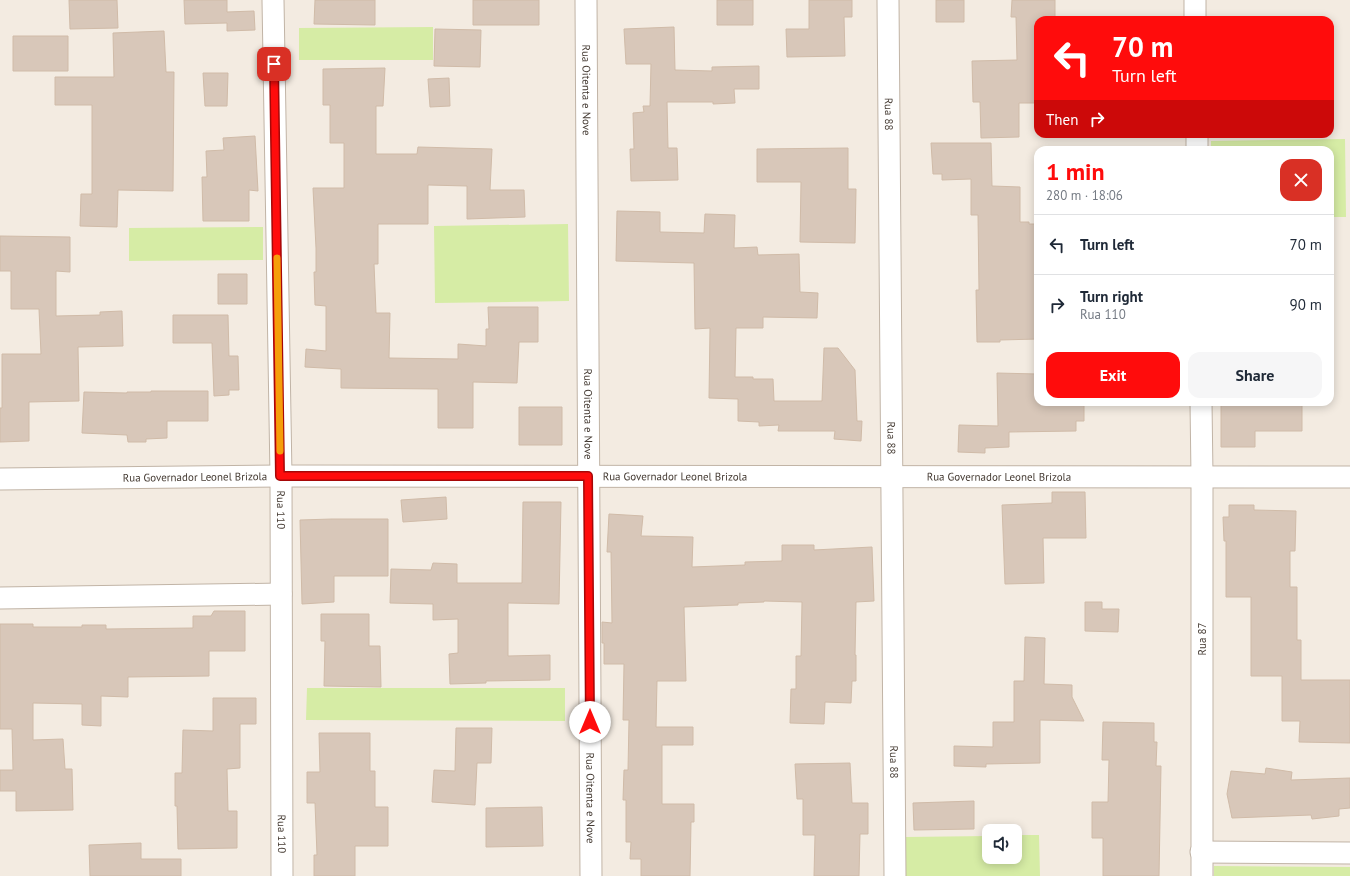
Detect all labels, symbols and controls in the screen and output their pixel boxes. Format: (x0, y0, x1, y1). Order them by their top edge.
text: 70 m (1112, 28, 1173, 65)
icon: left (1046, 32, 1098, 84)
street label: Rua Oitenta e Nove (579, 44, 594, 136)
pin (257, 47, 291, 81)
icon: arrive (263, 53, 285, 75)
text: Turn left (1112, 64, 1177, 87)
street label: Rua 88 (882, 98, 896, 130)
icon: right (1086, 108, 1108, 130)
text: Then (1046, 110, 1078, 129)
text: 1 min (1046, 156, 1105, 187)
button: close (1280, 159, 1322, 201)
text: 280 m · 18:06 (1046, 187, 1123, 204)
icon: left (1046, 234, 1068, 256)
text: Turn left (1080, 235, 1134, 254)
text: 70 m (1289, 235, 1322, 254)
text: Turn right (1080, 287, 1143, 306)
icon: right (1046, 294, 1068, 316)
text: 90 m (1289, 295, 1322, 314)
text: Rua 110 (1080, 306, 1126, 323)
button: Exit (1046, 352, 1180, 398)
button: Share (1188, 352, 1322, 398)
street label: Rua Oitenta e Nove (581, 368, 596, 460)
street label: Rua 88 (884, 422, 899, 454)
street label: Rua Governador Leonel Brizola (123, 469, 267, 485)
street label: Rua Governador Leonel Brizola (603, 469, 747, 483)
street label: Rua Governador Leonel Brizola (927, 470, 1071, 484)
street label: Rua 110 (274, 491, 288, 529)
street label: Rua 87 (1195, 623, 1209, 655)
position arrow (569, 701, 611, 743)
street label: Rua 88 (887, 746, 901, 778)
street label: Rua Oitenta e Nove (583, 752, 598, 844)
street label: Rua 110 (275, 815, 289, 853)
map controls (982, 824, 1022, 864)
button: sound (982, 824, 1022, 864)

